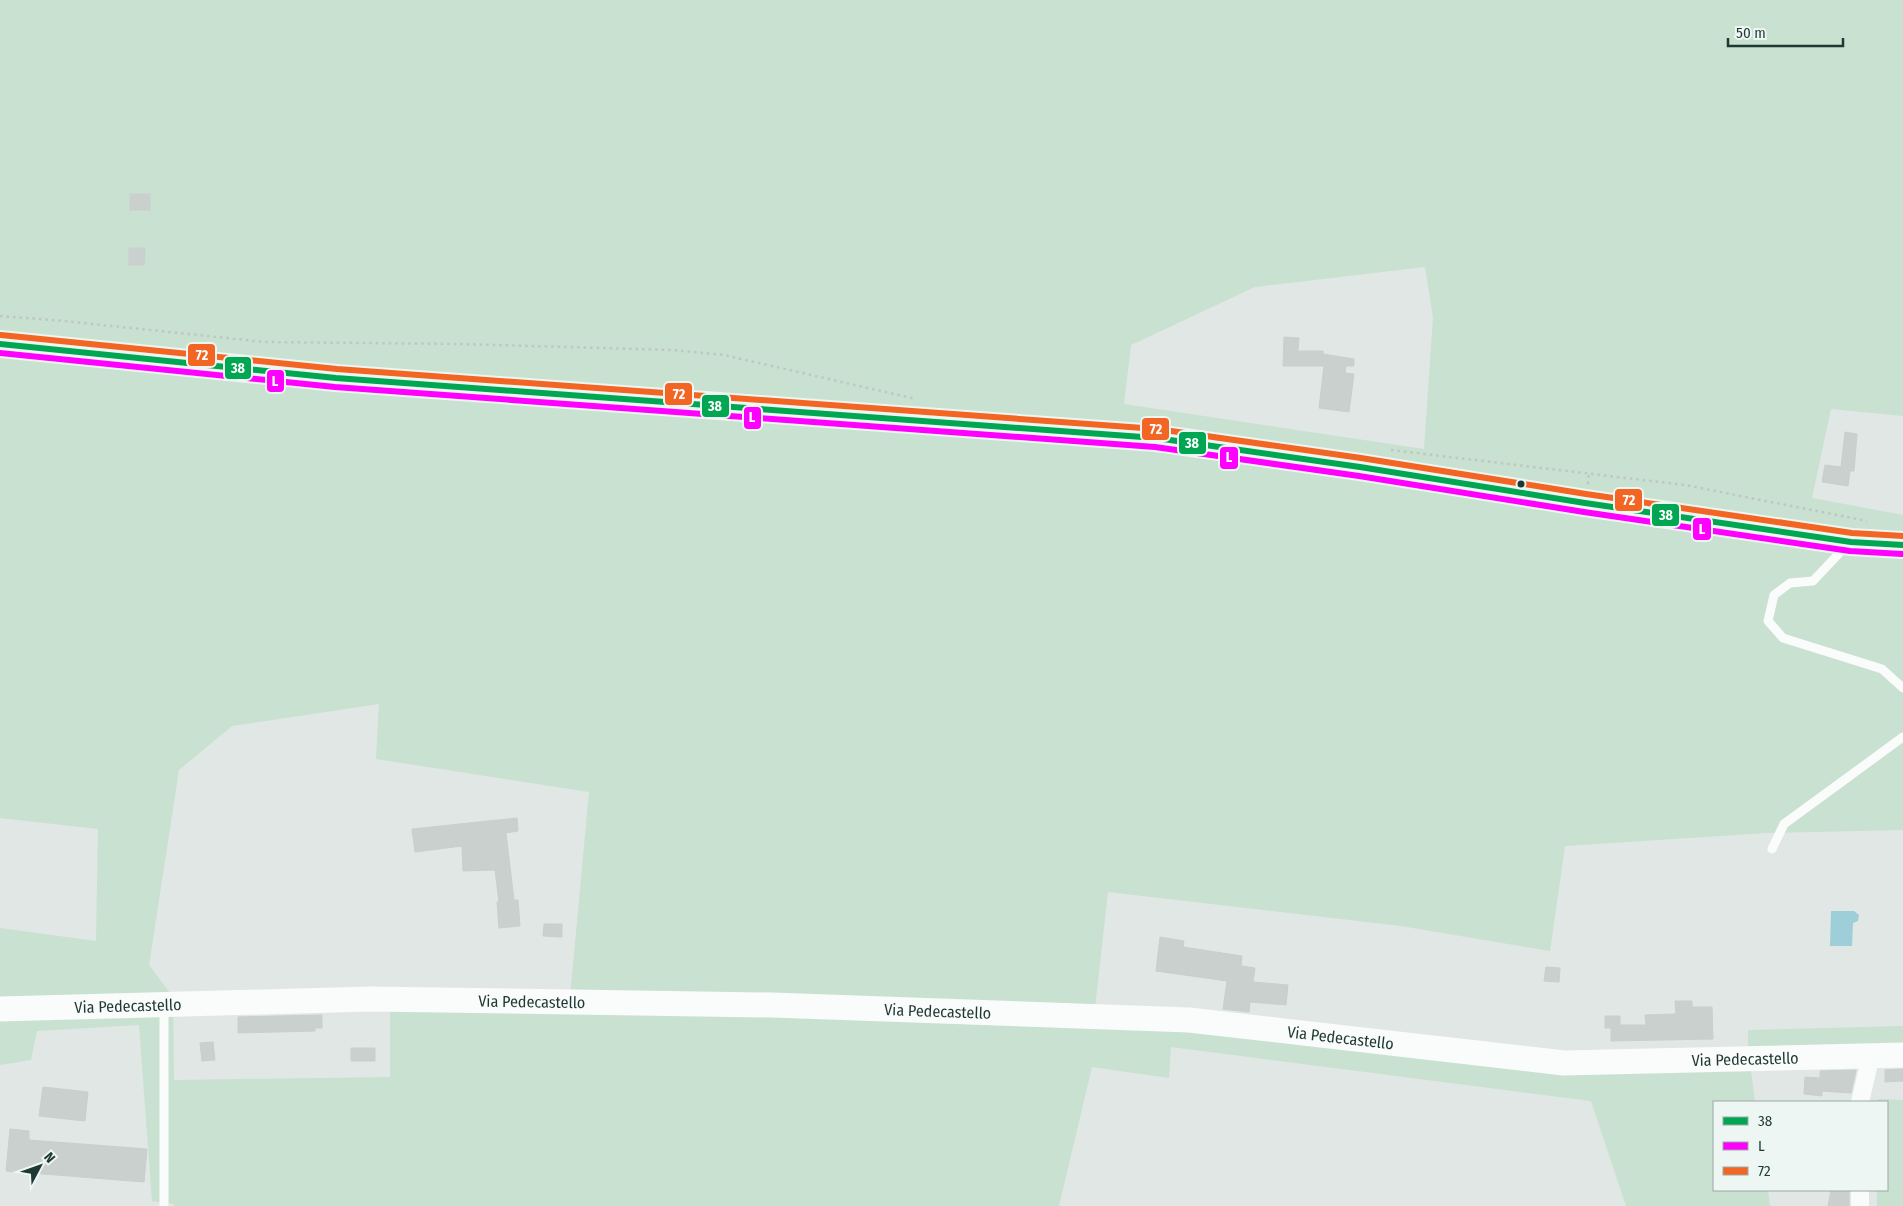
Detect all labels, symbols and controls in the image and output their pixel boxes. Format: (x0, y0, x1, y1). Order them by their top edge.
scale bar (1728, 15, 1843, 47)
text: 50 m (1736, 24, 1766, 42)
line badge: 72 (187, 343, 216, 367)
text: 72 (196, 347, 209, 364)
line badge: 38 (224, 356, 252, 380)
text: 38 (230, 360, 246, 377)
line badge: L (266, 369, 285, 393)
text: L (272, 373, 279, 390)
line badge: 72 (664, 382, 693, 406)
text: 72 (673, 386, 686, 403)
line badge: 38 (701, 394, 730, 418)
text: 38 (707, 398, 723, 415)
line badge: L (743, 406, 762, 430)
text: L (749, 409, 756, 426)
line badge: 72 (1141, 417, 1170, 441)
text: 72 (1150, 421, 1163, 438)
line badge: 38 (1178, 431, 1207, 455)
text: 38 (1184, 435, 1200, 452)
line badge: L (1219, 446, 1239, 470)
text: L (1226, 449, 1233, 466)
unlabelled marker (1516, 479, 1526, 489)
line badge: 72 (1614, 488, 1643, 512)
text: 72 (1623, 492, 1636, 509)
line badge: 38 (1651, 503, 1680, 527)
text: 38 (1658, 507, 1674, 524)
line badge: L (1692, 517, 1712, 541)
text: L (1699, 521, 1706, 538)
street label: Via Pedecastello (478, 992, 586, 1012)
street label: Via Pedecastello (74, 995, 182, 1017)
street label: Via Pedecastello (884, 1000, 992, 1023)
street label: Via Pedecastello (1286, 1022, 1395, 1053)
street label: Via Pedecastello (1691, 1048, 1799, 1070)
legend (1713, 1101, 1888, 1191)
text: 38 (1758, 1112, 1772, 1130)
text: L (1758, 1137, 1765, 1155)
north arrow (15, 1141, 65, 1191)
text: N (40, 1149, 59, 1167)
text: 72 (1758, 1162, 1771, 1180)

